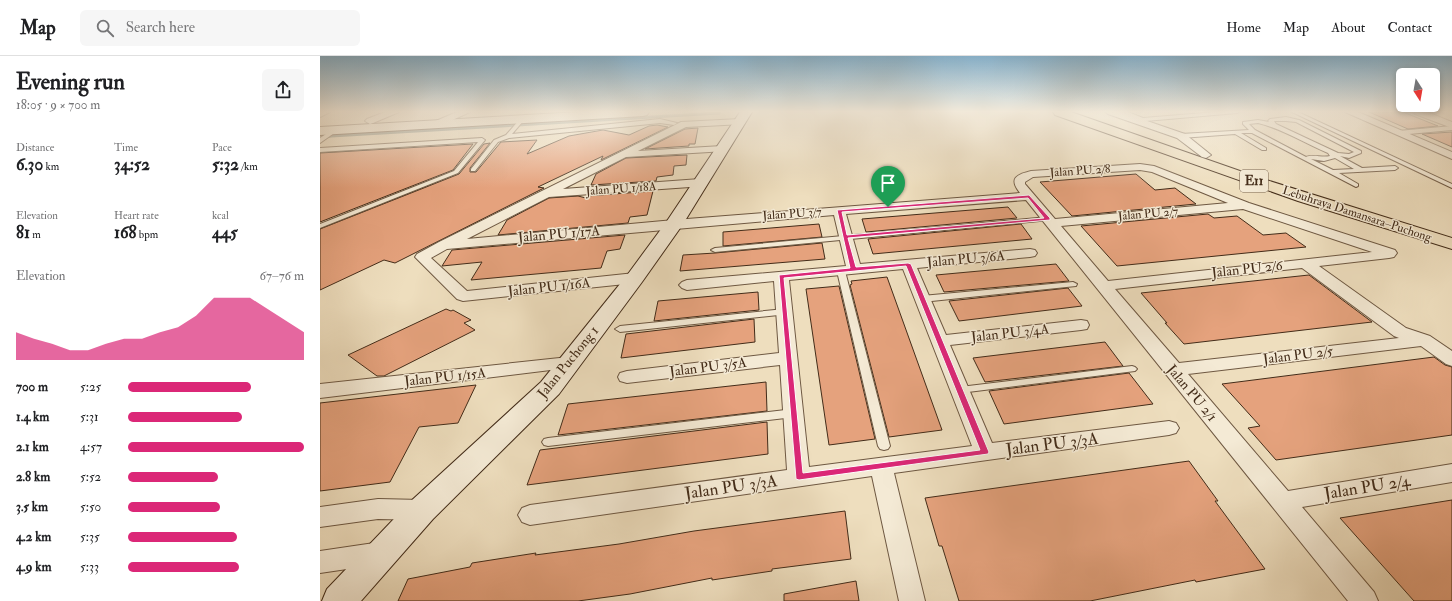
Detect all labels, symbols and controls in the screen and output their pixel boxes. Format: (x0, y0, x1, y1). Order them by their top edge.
search box (80, 10, 360, 46)
text: Map (20, 16, 56, 40)
icon: search (94, 17, 116, 39)
text: Search here (126, 18, 195, 37)
text: Home (1226, 19, 1261, 36)
text: Map (1283, 19, 1309, 36)
text: About (1331, 19, 1365, 36)
text: Contact (1387, 19, 1432, 36)
text: Evening run (16, 68, 125, 96)
north arrow (1396, 68, 1440, 112)
map controls (1396, 68, 1440, 112)
button: share (262, 69, 304, 111)
text: 18:05 · 9 × 700 m (16, 97, 100, 113)
text: Distance (16, 141, 54, 154)
text: Time (114, 141, 138, 154)
text: Pace (212, 141, 232, 154)
text: 6.30 (16, 154, 43, 175)
text: 34:52 (114, 154, 150, 175)
text: 5:32 (212, 154, 239, 175)
text: km (43, 160, 59, 173)
text: /km (239, 160, 258, 173)
street label: Jalan PU 2/8 (1048, 161, 1111, 181)
pin (871, 166, 905, 207)
road number: E11 (1240, 170, 1268, 192)
icon: arrive (877, 172, 899, 194)
street label: Jalan PU 1/18A (584, 179, 657, 199)
street label: Lebuhraya Damansara–Puchong (1281, 183, 1435, 246)
street label: Jalan PU 3/7 (761, 204, 822, 224)
street label: Jalan PU 2/7 (1116, 204, 1179, 224)
text: Elevation (16, 209, 58, 222)
text: Heart rate (114, 209, 159, 222)
text: kcal (212, 209, 229, 222)
text: 81 (16, 222, 30, 243)
text: 168 (114, 222, 137, 243)
text: 445 (212, 222, 238, 243)
street label: Jalan PU 1/17A (516, 222, 601, 246)
text: m (30, 228, 41, 241)
text: bpm (137, 228, 158, 241)
street label: Jalan PU 3/6A (925, 247, 1006, 271)
street label: Jalan PU 2/6 (1210, 257, 1284, 281)
text: Elevation (16, 268, 66, 284)
text: 67–76 m (260, 268, 304, 284)
street label: Jalan PU 1/16A (506, 274, 591, 300)
street label: Jalan PU 3/4A (969, 320, 1050, 346)
street label: Jalan Puchong 1 (533, 323, 602, 402)
street label: Jalan PU 2/5 (1261, 342, 1335, 368)
street label: Jalan PU 3/5A (667, 354, 748, 380)
street label: Jalan PU 2/1 (1163, 360, 1221, 425)
street label: Jalan PU 1/15A (402, 364, 487, 390)
text: 700 m (16, 379, 48, 395)
text: 5:25 (80, 379, 101, 395)
text: 1.4 km (16, 409, 49, 425)
text: 5:31 (80, 409, 99, 425)
street label: Jalan PU 3/3A (1003, 428, 1100, 461)
text: 2.1 km (16, 439, 49, 455)
text: 4:57 (80, 439, 102, 455)
text: 2.8 km (16, 469, 50, 485)
text: 5:52 (80, 469, 101, 485)
street label: Jalan PU 3/3A (682, 470, 779, 505)
street label: Jalan PU 2/4 (1322, 470, 1412, 505)
text: 3.5 km (16, 499, 48, 515)
text: 5:50 (80, 499, 101, 515)
text: 4.2 km (16, 529, 51, 545)
text: 5:35 (80, 529, 100, 545)
text: 4.9 km (16, 559, 51, 575)
text: 5:33 (80, 559, 99, 575)

